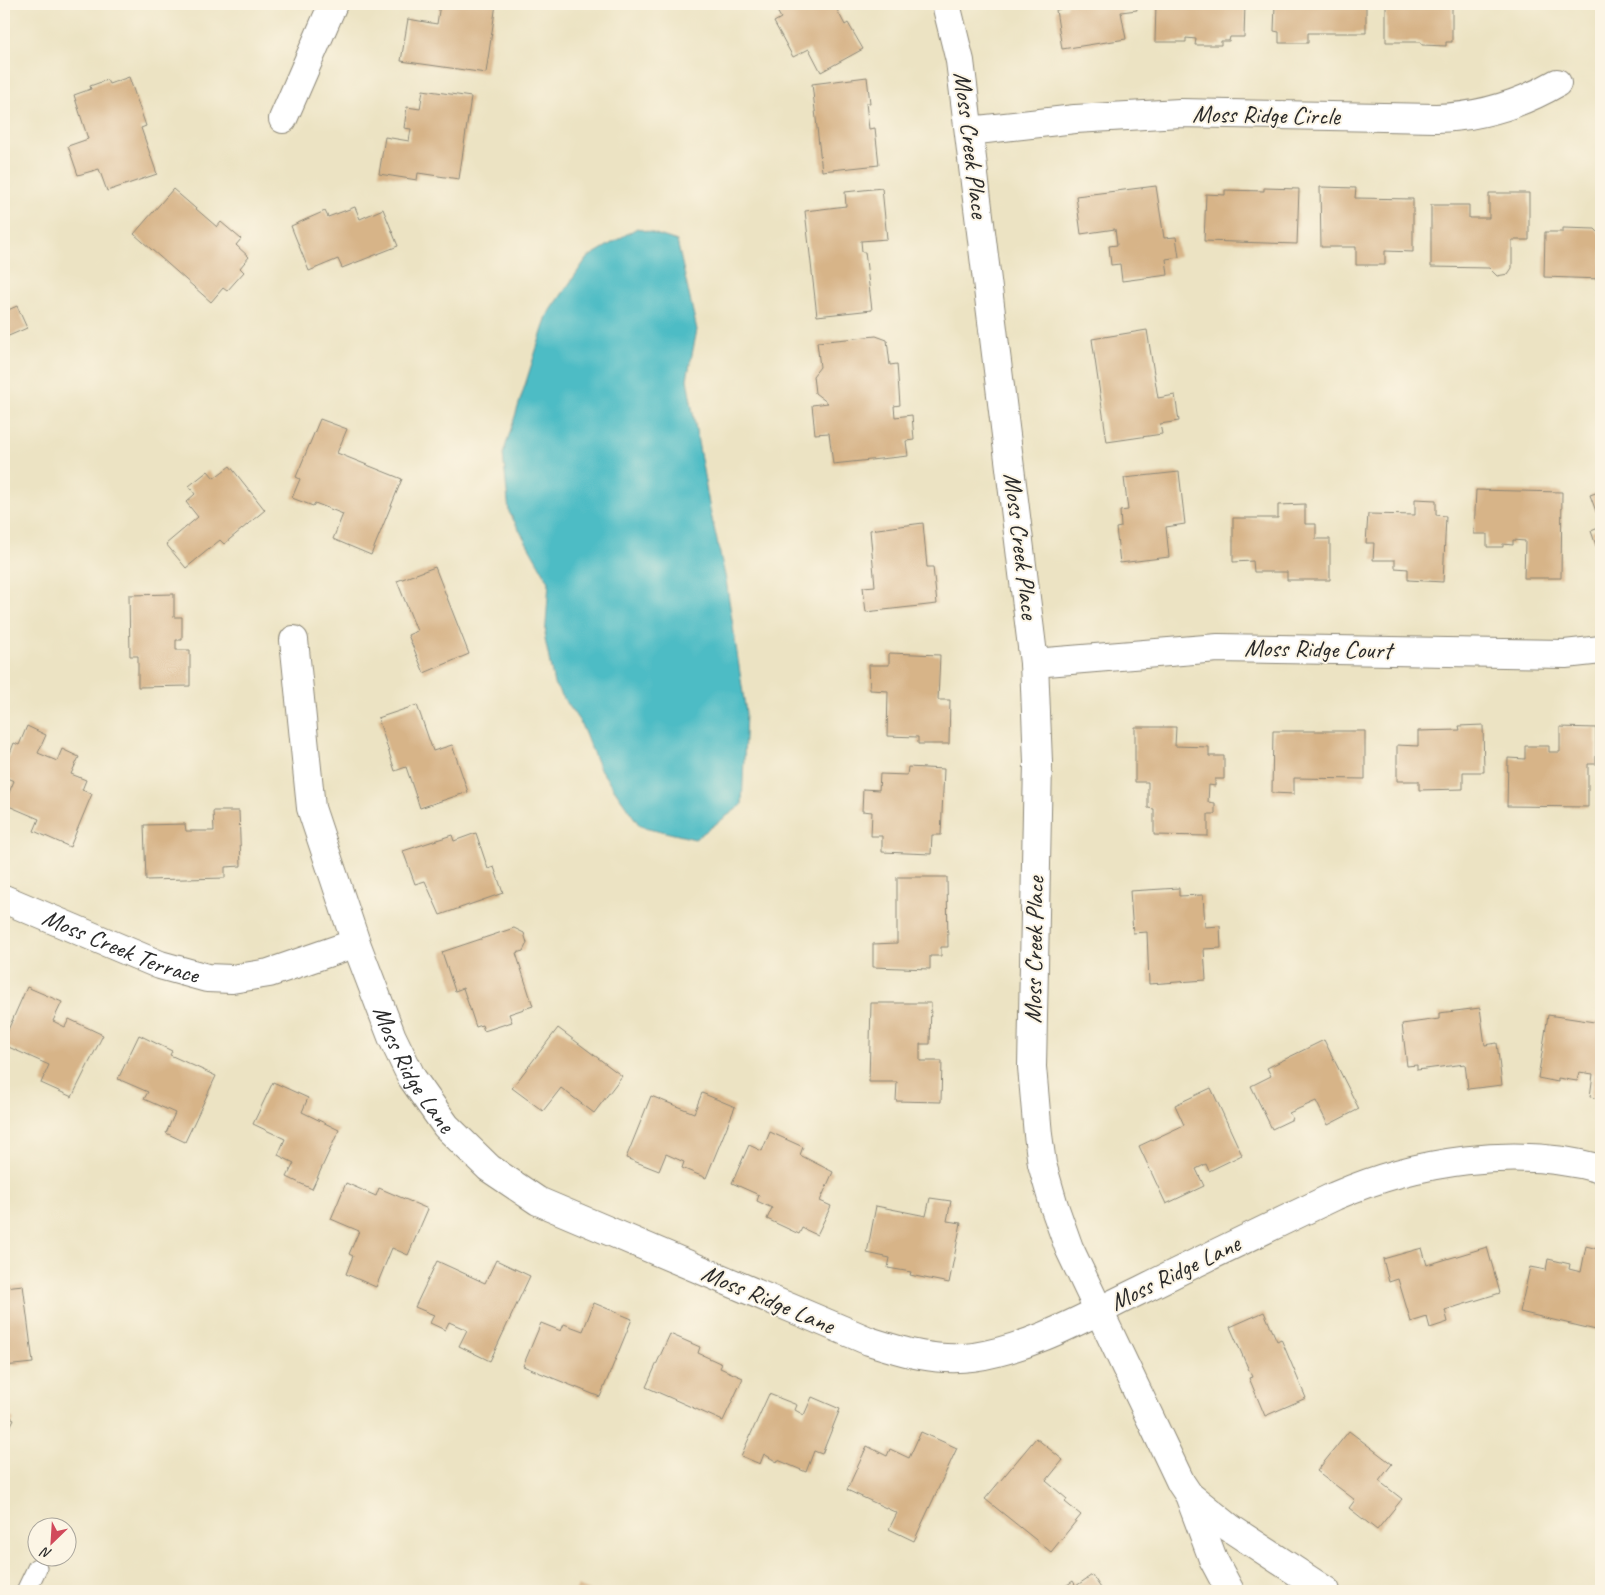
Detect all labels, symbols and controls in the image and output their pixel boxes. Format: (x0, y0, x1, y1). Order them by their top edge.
street label: Moss Creek Place (946, 70, 996, 222)
street label: Moss Ridge Circle (1192, 98, 1342, 132)
street label: Moss Creek Place (996, 471, 1046, 623)
street label: Moss Ridge Court (1244, 632, 1396, 666)
street label: Moss Creek Place (1017, 874, 1051, 1024)
street label: Moss Creek Terrace (38, 901, 204, 991)
street label: Moss Ridge Lane (365, 1001, 462, 1142)
street label: Moss Ridge Lane (1105, 1227, 1247, 1318)
street label: Moss Ridge Lane (697, 1257, 841, 1342)
north arrow (28, 1518, 78, 1568)
text: N (37, 1543, 54, 1563)

